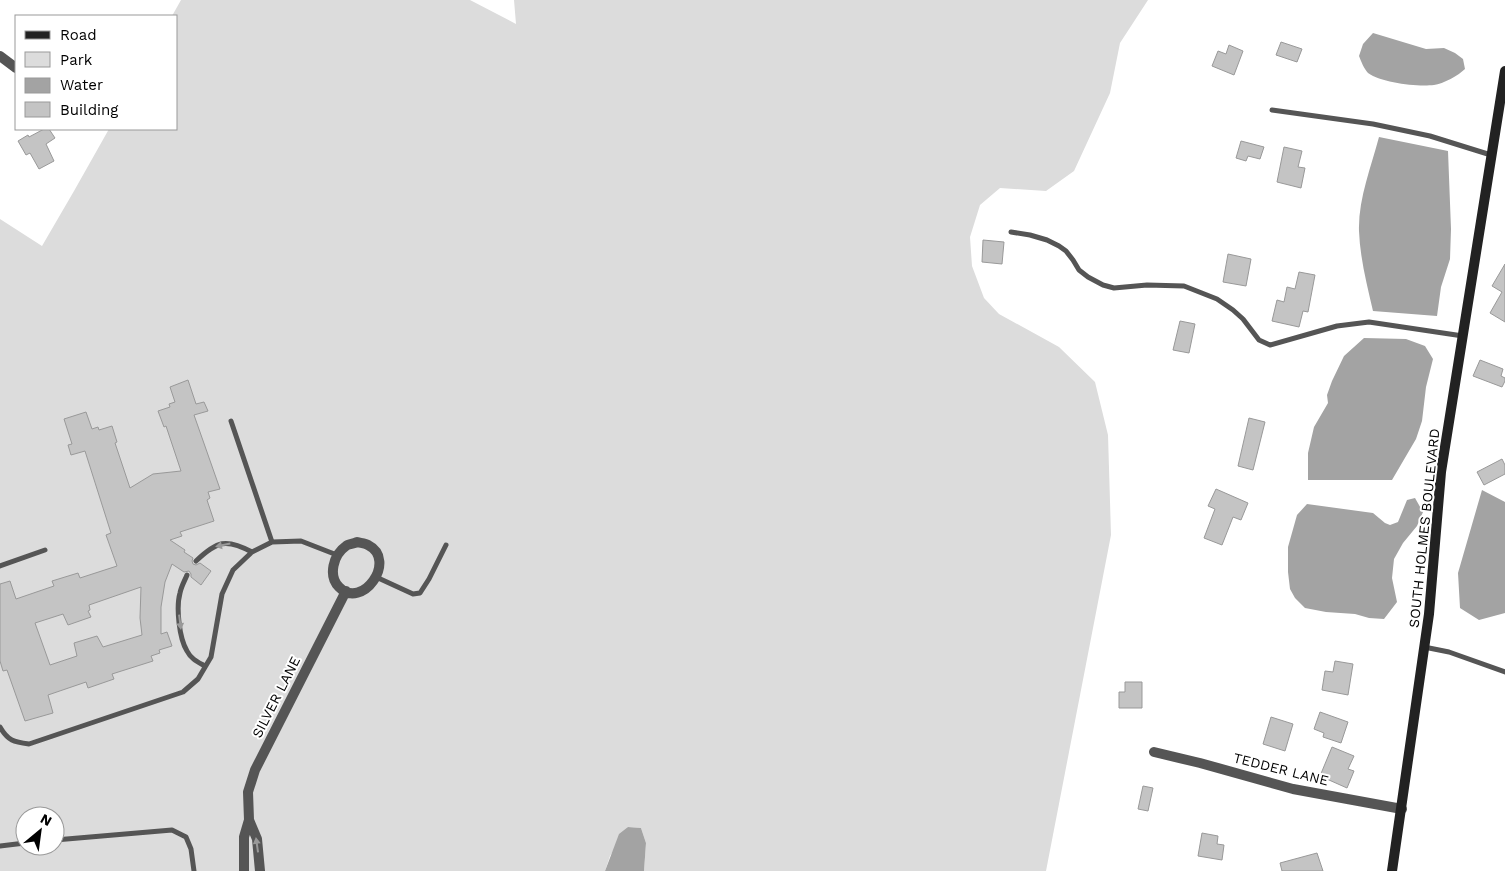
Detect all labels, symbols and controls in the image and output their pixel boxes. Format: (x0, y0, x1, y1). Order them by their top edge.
legend (15, 15, 178, 130)
text: Road (60, 26, 97, 44)
text: Park (60, 51, 93, 69)
text: Water (60, 76, 103, 94)
text: Building (60, 101, 118, 119)
street label: SOUTH HOLMES BOULEVARD (1406, 428, 1442, 628)
one-way arrow (214, 542, 230, 550)
one-way arrow (176, 614, 184, 630)
street label: SILVER LANE (249, 654, 303, 740)
street label: TEDDER LANE (1232, 749, 1330, 789)
north arrow (15, 806, 65, 856)
text: N (38, 810, 55, 829)
one-way arrow (253, 836, 261, 852)

